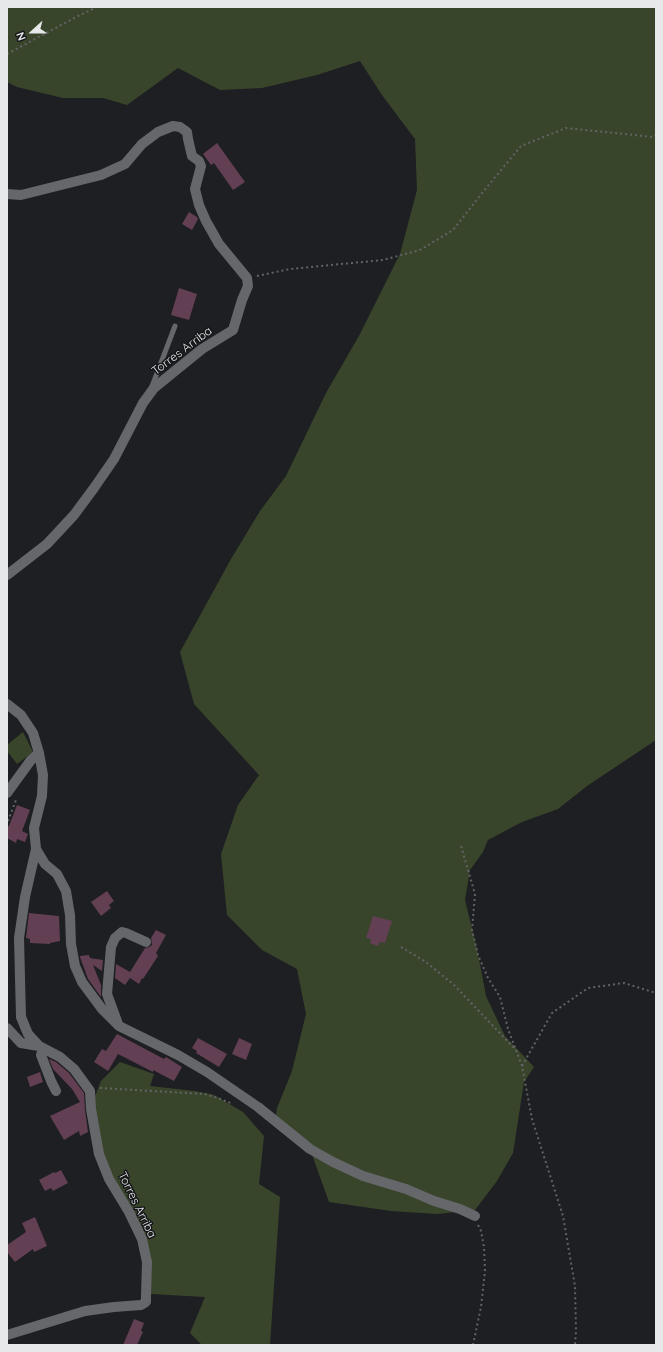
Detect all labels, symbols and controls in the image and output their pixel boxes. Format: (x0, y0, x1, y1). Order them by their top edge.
north arrow (12, 12, 52, 52)
text: N (13, 30, 29, 43)
street label: Torres Arriba (149, 324, 215, 378)
street label: Torres Arriba (115, 1170, 159, 1240)

